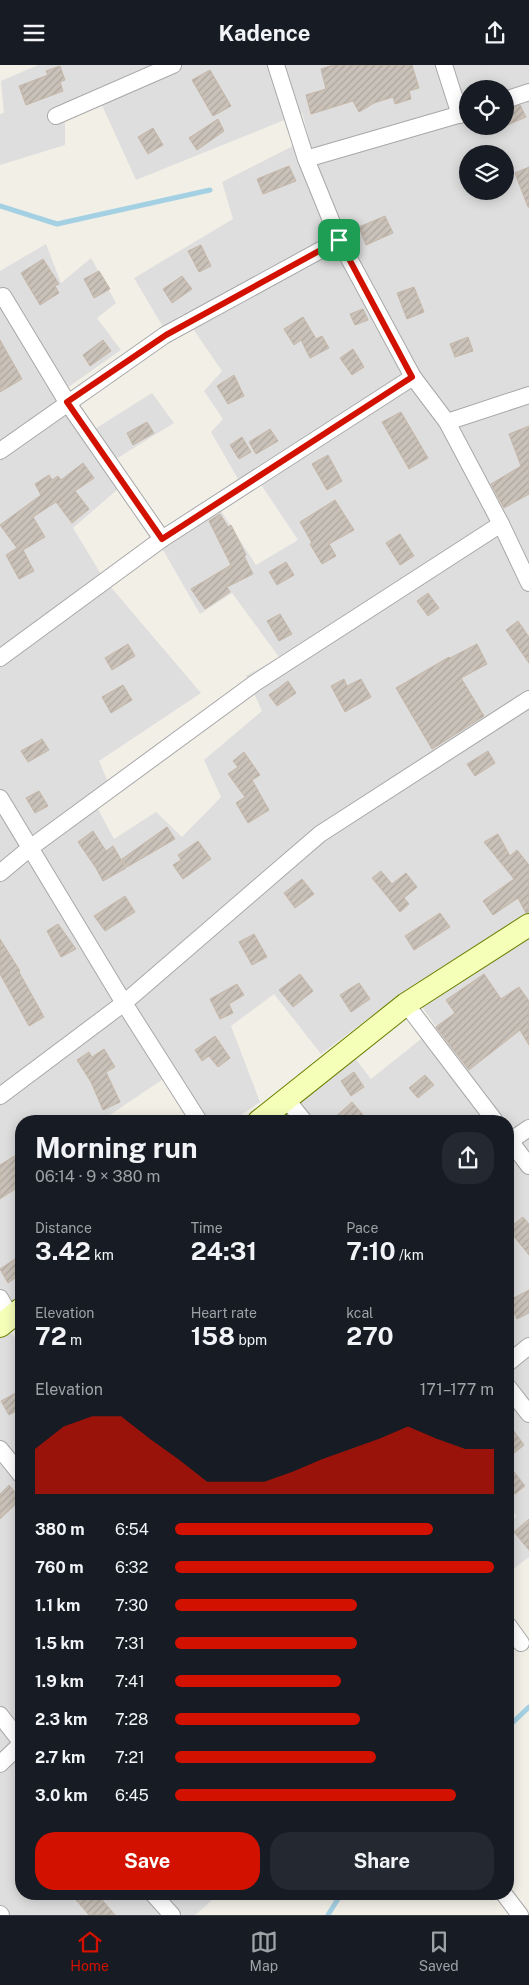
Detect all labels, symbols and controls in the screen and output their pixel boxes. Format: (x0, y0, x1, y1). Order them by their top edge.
icon: menu (20, 19, 48, 47)
icon: share (481, 19, 509, 47)
text: Kadence (219, 20, 310, 46)
map controls (459, 80, 514, 200)
button: locate (459, 80, 514, 135)
button: layers (459, 145, 514, 200)
pin (318, 219, 360, 261)
icon: arrive (325, 226, 353, 254)
text: Morning run (35, 1131, 198, 1164)
button: share (442, 1132, 494, 1184)
text: 06:14 · 9 × 380 m (35, 1167, 160, 1186)
text: Distance (35, 1220, 92, 1236)
text: Time (191, 1220, 223, 1236)
text: Pace (346, 1220, 378, 1236)
text: 3.42 (35, 1236, 91, 1266)
text: 24:31 (191, 1236, 257, 1266)
text: 7:10 (346, 1236, 396, 1266)
text: km (91, 1247, 114, 1263)
text: /km (396, 1247, 424, 1263)
text: Elevation (35, 1305, 94, 1321)
text: Heart rate (191, 1305, 257, 1321)
text: kcal (346, 1305, 373, 1321)
text: 72 (35, 1321, 67, 1351)
text: 158 (191, 1321, 235, 1351)
text: 270 (346, 1321, 394, 1351)
text: m (67, 1332, 82, 1348)
text: bpm (235, 1332, 267, 1348)
text: Elevation (35, 1380, 103, 1399)
text: 171–177 m (420, 1380, 494, 1399)
text: 380 m (35, 1520, 85, 1539)
text: 6:54 (115, 1520, 149, 1539)
text: 760 m (35, 1558, 84, 1577)
text: 6:32 (115, 1558, 148, 1577)
text: 1.1 km (35, 1596, 80, 1615)
text: 7:30 (115, 1596, 148, 1615)
text: 1.5 km (35, 1634, 84, 1653)
text: 7:31 (115, 1634, 145, 1653)
text: 1.9 km (35, 1672, 84, 1691)
text: 7:41 (115, 1672, 145, 1691)
text: 2.3 km (35, 1710, 87, 1729)
text: 7:28 (115, 1710, 148, 1729)
text: 2.7 km (35, 1748, 85, 1767)
text: 7:21 (115, 1748, 145, 1767)
text: 3.0 km (35, 1786, 87, 1805)
text: 6:45 (115, 1786, 149, 1805)
button: Save (35, 1832, 260, 1890)
button: Share (270, 1832, 494, 1890)
tab: Home (70, 1928, 109, 1974)
tab: Map (250, 1928, 278, 1974)
tab: Saved (419, 1928, 459, 1974)

